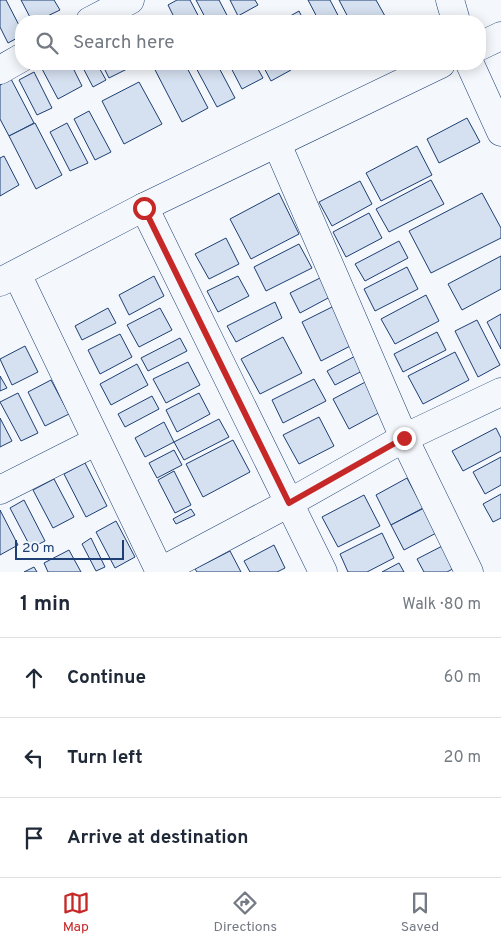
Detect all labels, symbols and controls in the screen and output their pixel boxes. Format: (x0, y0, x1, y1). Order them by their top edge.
search box (15, 15, 486, 70)
icon: search (33, 29, 61, 57)
text: Search here (73, 31, 175, 55)
route start (133, 197, 156, 220)
route end (393, 427, 416, 450)
scale bar (15, 537, 124, 560)
text: 20 m (22, 540, 55, 557)
text: 1 min (20, 591, 70, 618)
text: Walk · 80 m (402, 595, 481, 615)
icon: ahead (20, 664, 48, 692)
text: Continue (67, 666, 146, 690)
text: 60 m (444, 668, 481, 688)
icon: left (20, 744, 48, 772)
text: Turn left (67, 746, 143, 770)
text: 20 m (444, 748, 481, 768)
icon: arrive (20, 824, 48, 852)
text: Arrive at destination (67, 826, 248, 850)
tab: Map (62, 889, 90, 936)
tab: Directions (213, 889, 277, 936)
tab: Saved (401, 889, 439, 936)

